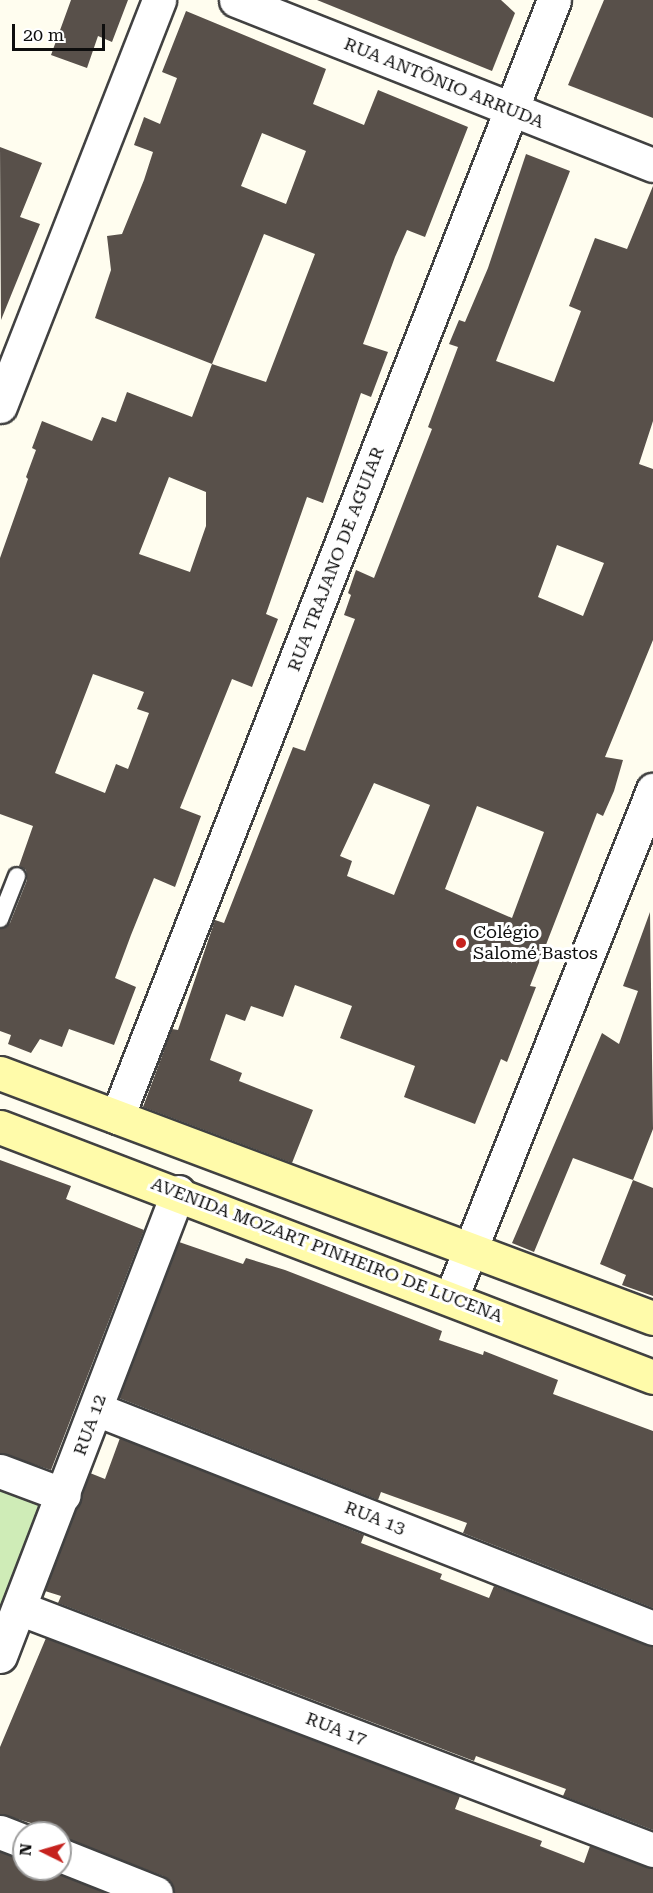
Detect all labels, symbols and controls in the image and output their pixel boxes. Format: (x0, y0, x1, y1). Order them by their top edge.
scale bar (15, 12, 108, 50)
text: 20 m (23, 24, 64, 45)
street label: RUA ANTÔNIO ARRUDA (341, 33, 547, 133)
street label: RUA TRAJANO DE AGUIAR (283, 444, 389, 674)
place label: Colégio Salomé Bastos (473, 922, 598, 964)
marker: Colégio Salomé Bastos (454, 936, 468, 950)
street label: AVENIDA MOZART PINHEIRO DE LUCENA (148, 1173, 506, 1327)
street label: RUA 12 (69, 1392, 111, 1458)
street label: RUA 13 (342, 1497, 408, 1539)
street label: RUA 17 (303, 1708, 369, 1750)
north arrow (12, 1821, 72, 1881)
text: N (16, 1843, 36, 1857)

